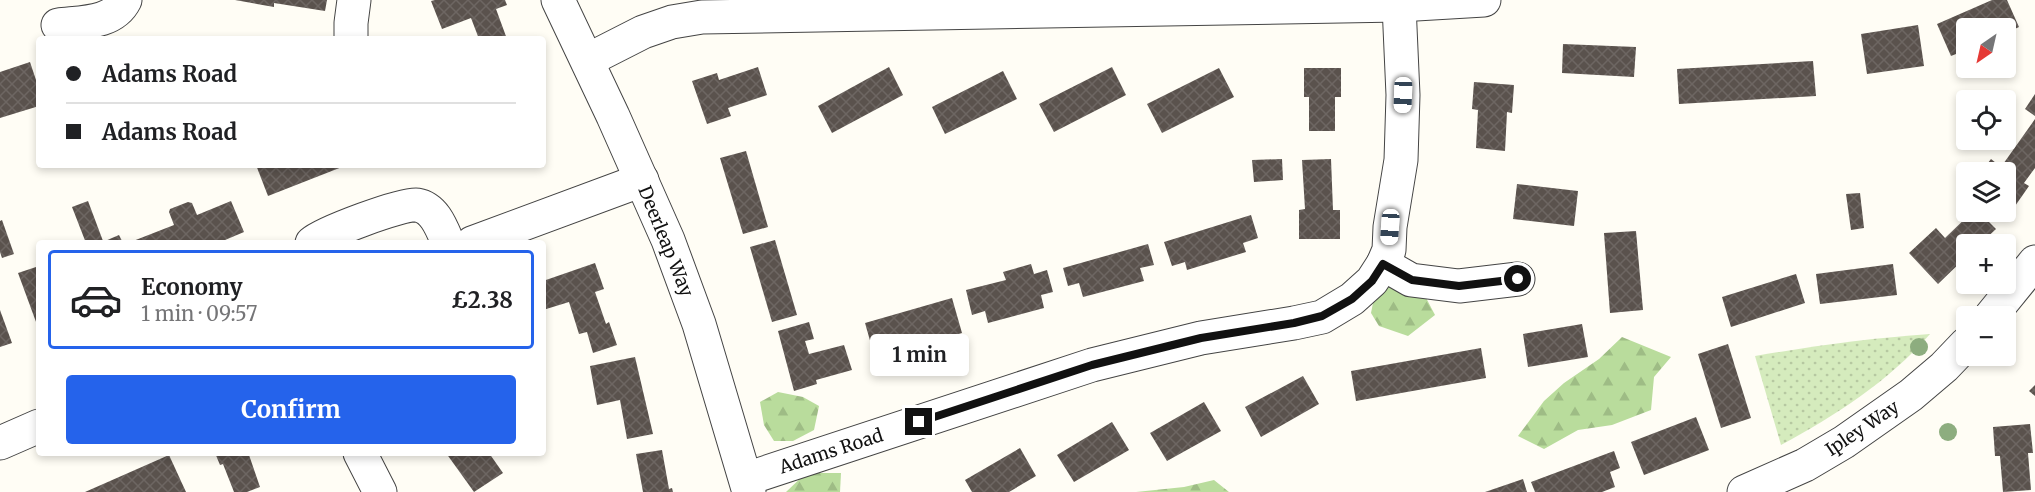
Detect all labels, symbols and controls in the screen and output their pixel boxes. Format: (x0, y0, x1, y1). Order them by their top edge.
north arrow (1956, 18, 2016, 78)
map controls (1956, 18, 2016, 366)
text: Adams Road (102, 60, 237, 88)
car (1393, 77, 1413, 113)
button: locate (1956, 90, 2016, 150)
text: Adams Road (102, 118, 237, 146)
button: layers (1956, 162, 2016, 222)
street label: Deerleap Way (633, 182, 699, 300)
car (1380, 208, 1400, 246)
button: + (1956, 234, 2016, 294)
route start (1504, 265, 1531, 292)
icon: car (69, 273, 123, 327)
text: Economy (141, 273, 242, 301)
text: £2.38 (451, 286, 513, 314)
text: 1 min · 09:57 (141, 301, 257, 326)
button: − (1956, 306, 2016, 366)
callout: 1 min (870, 335, 968, 377)
text: 1 min (892, 342, 947, 367)
button: Confirm (66, 375, 516, 444)
street label: Ipley Way (1821, 395, 1904, 461)
route end (905, 408, 932, 435)
street label: Adams Road (775, 423, 886, 479)

